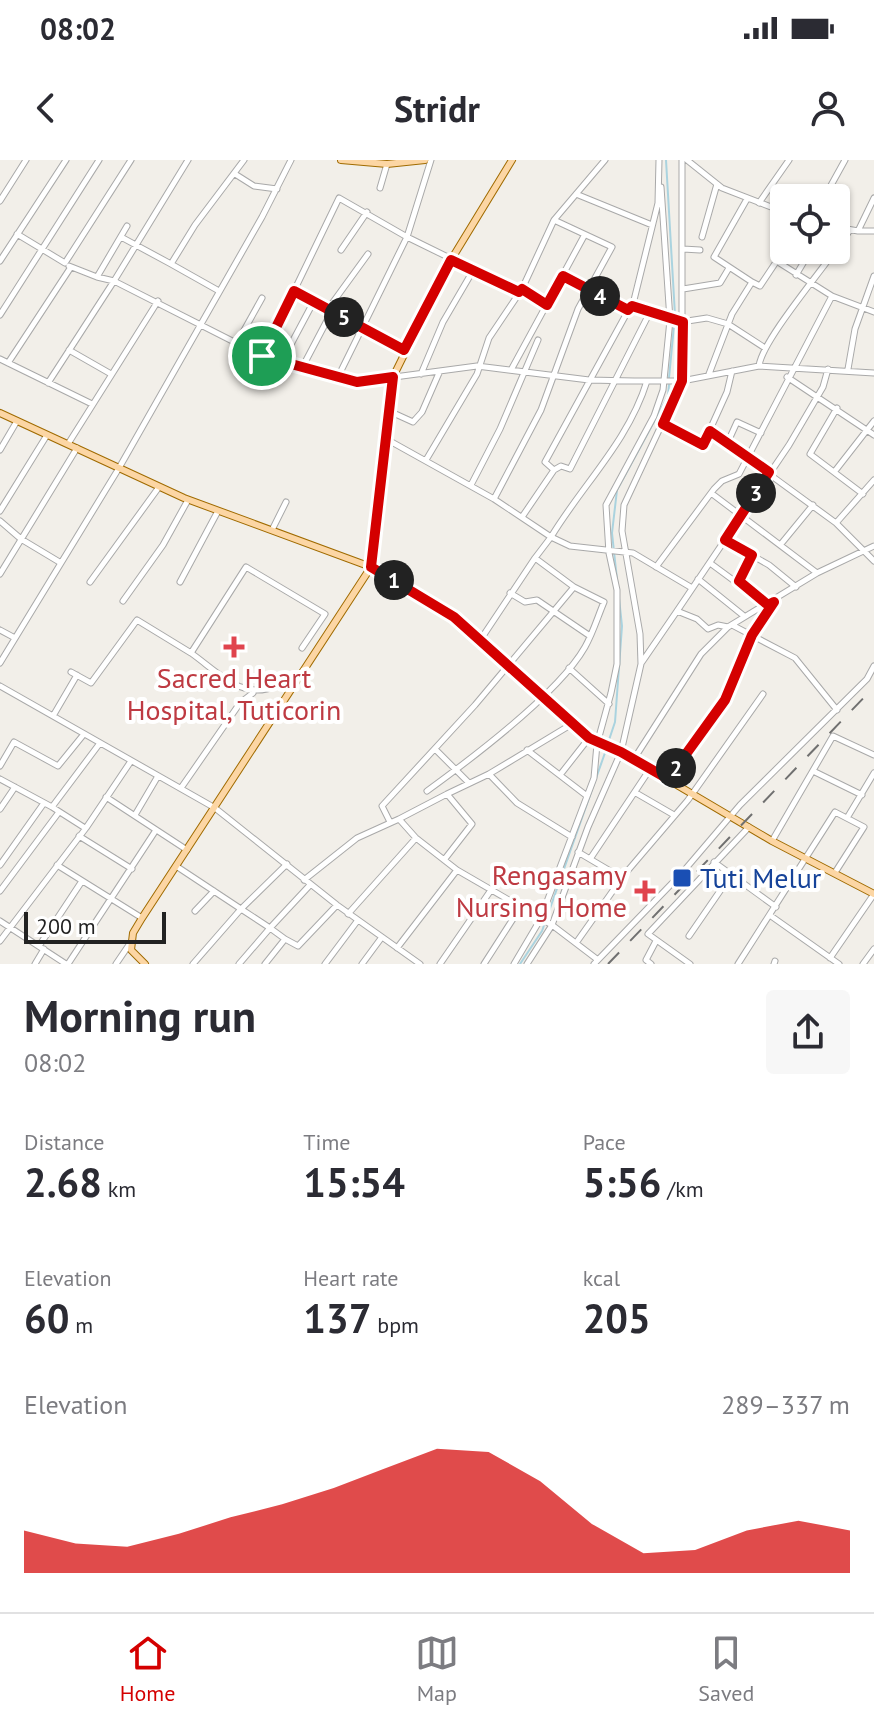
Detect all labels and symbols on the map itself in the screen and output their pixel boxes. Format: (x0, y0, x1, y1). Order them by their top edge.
pin: 4 (580, 276, 620, 316)
pin: 5 (324, 297, 364, 337)
pin (228, 322, 296, 390)
pin: 3 (736, 473, 776, 513)
pin: 1 (374, 560, 414, 600)
marker: Sacred Heart Hospital, Tuticorin (223, 636, 245, 658)
place label: Sacred Heart Hospital, Tuticorin (127, 659, 341, 728)
pin: 2 (656, 748, 696, 788)
place label: Rengasamy Nursing Home (456, 856, 627, 925)
place label: Tuti Melur (700, 859, 822, 896)
marker: Tuti Melur (671, 867, 693, 889)
marker: Rengasamy Nursing Home (634, 880, 656, 902)
scale bar (24, 908, 166, 944)

